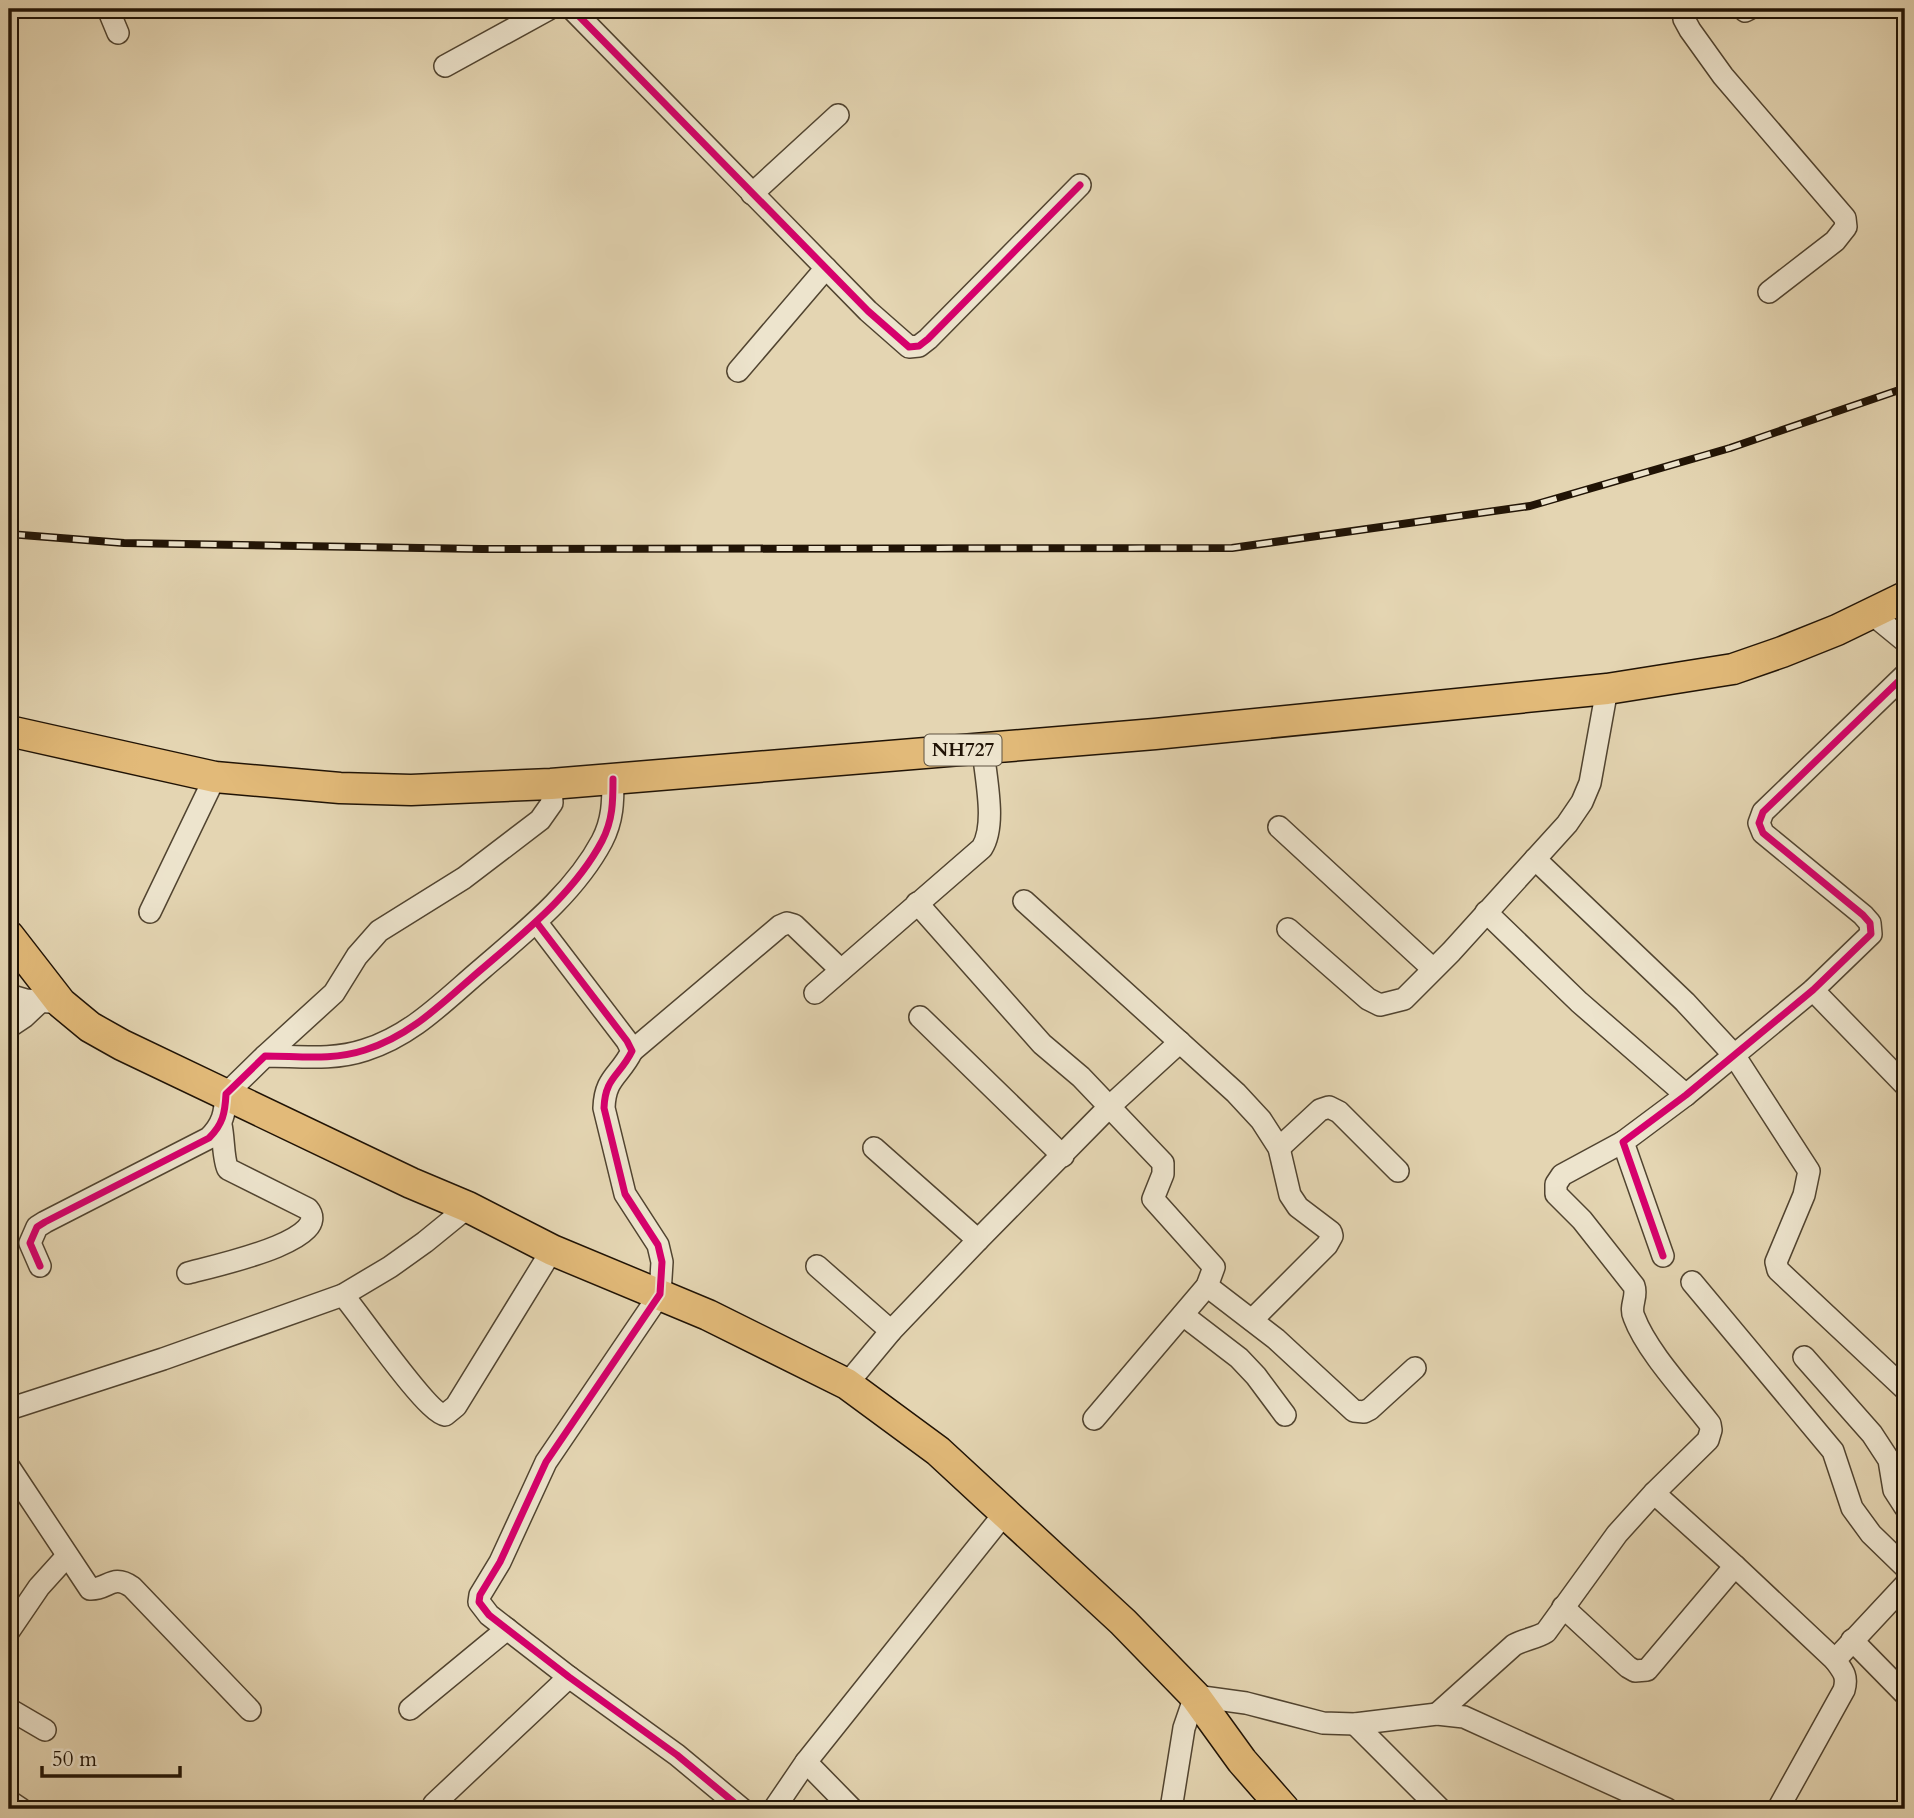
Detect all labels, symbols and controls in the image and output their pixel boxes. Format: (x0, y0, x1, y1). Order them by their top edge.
road number: NH727 (925, 734, 1002, 765)
scale bar (42, 1734, 180, 1778)
text: 50 m (52, 1745, 97, 1774)

